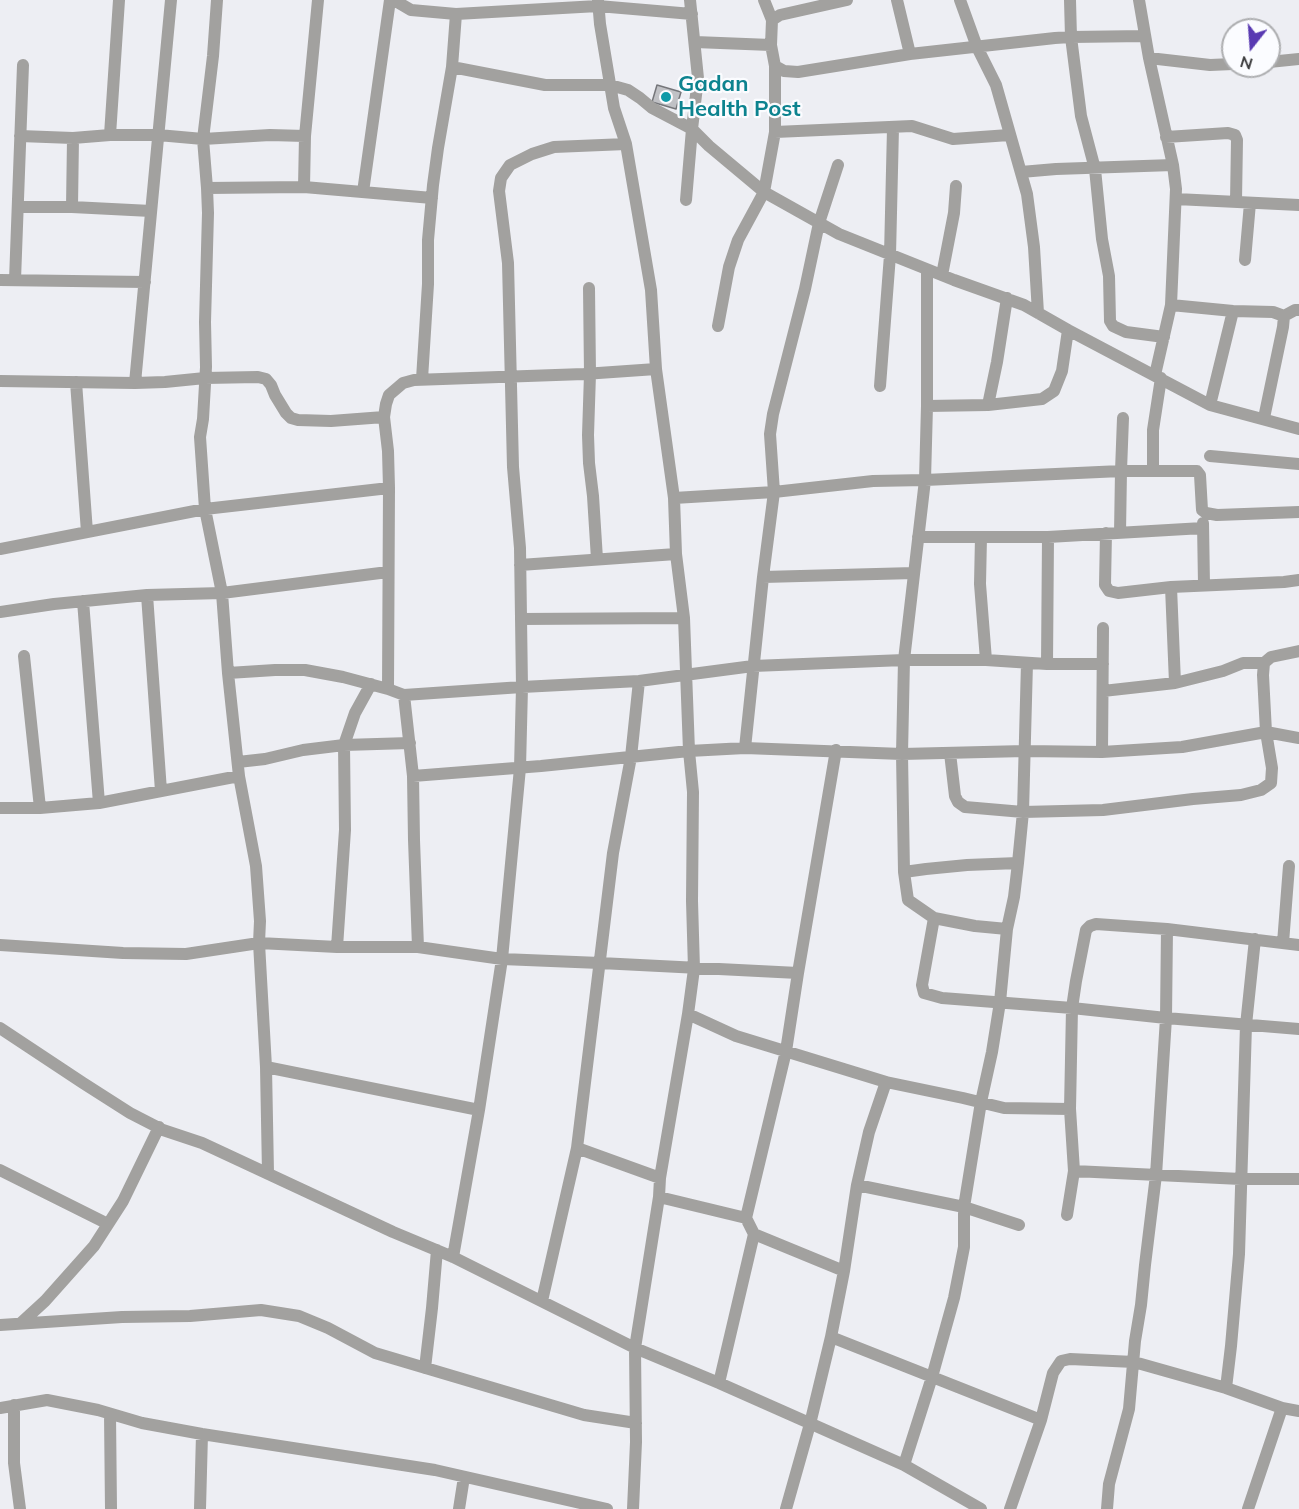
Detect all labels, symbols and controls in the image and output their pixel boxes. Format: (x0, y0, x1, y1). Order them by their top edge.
north arrow (1221, 18, 1281, 78)
text: N (1238, 52, 1255, 75)
place label: Gadan Health Post (678, 71, 800, 122)
marker: Gadan Health Post (659, 90, 673, 104)

